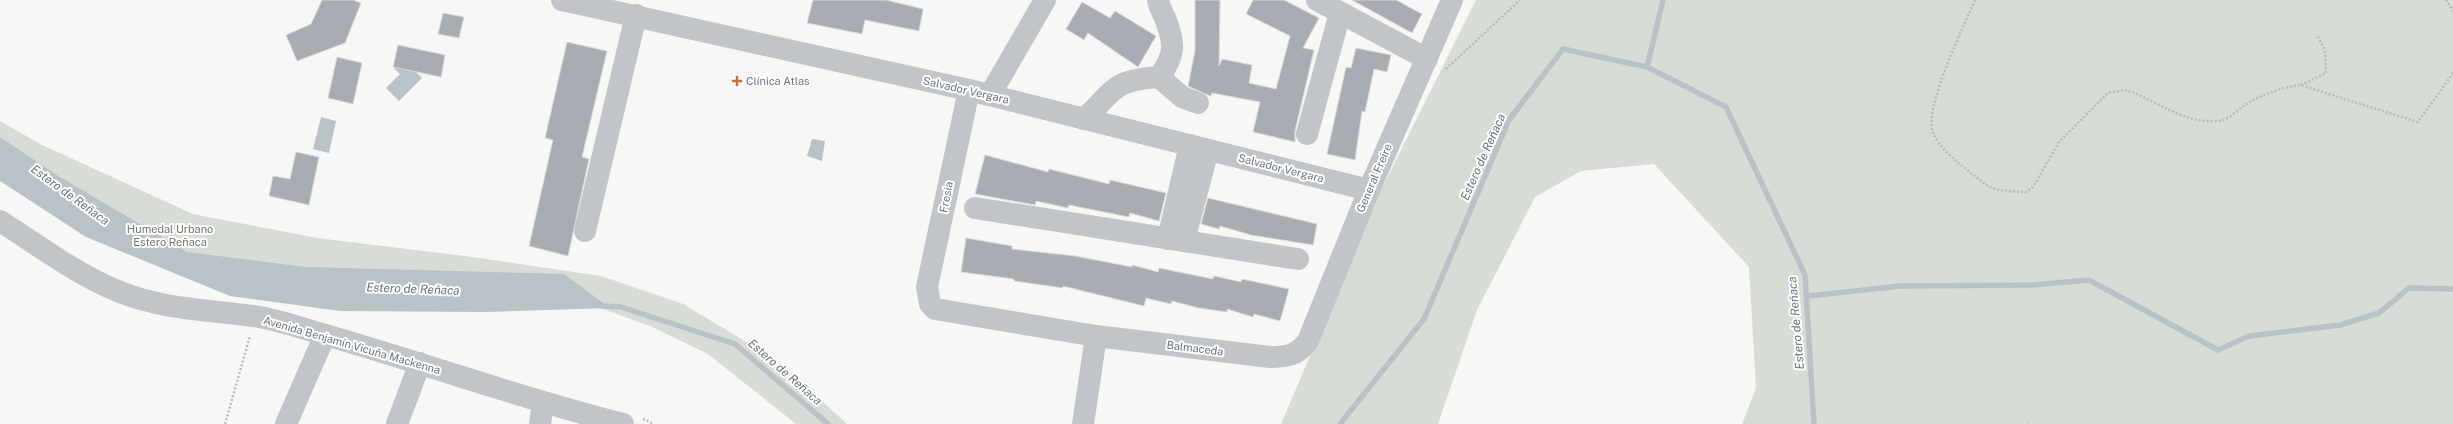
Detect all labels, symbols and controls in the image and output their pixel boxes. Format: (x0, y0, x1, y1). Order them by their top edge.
street label: Salvador Vergara (922, 74, 1010, 106)
marker: Clínica Atlas (731, 75, 743, 87)
place label: Clínica Atlas (746, 75, 810, 87)
water label: Estero de Reñaca (1458, 112, 1508, 202)
street label: General Freire (1354, 142, 1394, 214)
street label: Salvador Vergara (1237, 152, 1325, 184)
water label: Estero de Reñaca (28, 162, 112, 228)
street label: Fresia (937, 180, 955, 214)
park label: Humedal Urbano Estero Reñaca (127, 223, 213, 248)
water label: Estero de Reñaca (1785, 276, 1807, 370)
water label: Estero de Reñaca (366, 280, 460, 298)
street label: Avenida Benjamín Vicuña Mackenna (262, 314, 442, 376)
water label: Estero de Reñaca (745, 336, 825, 408)
street label: Balmaceda (1166, 339, 1224, 357)

